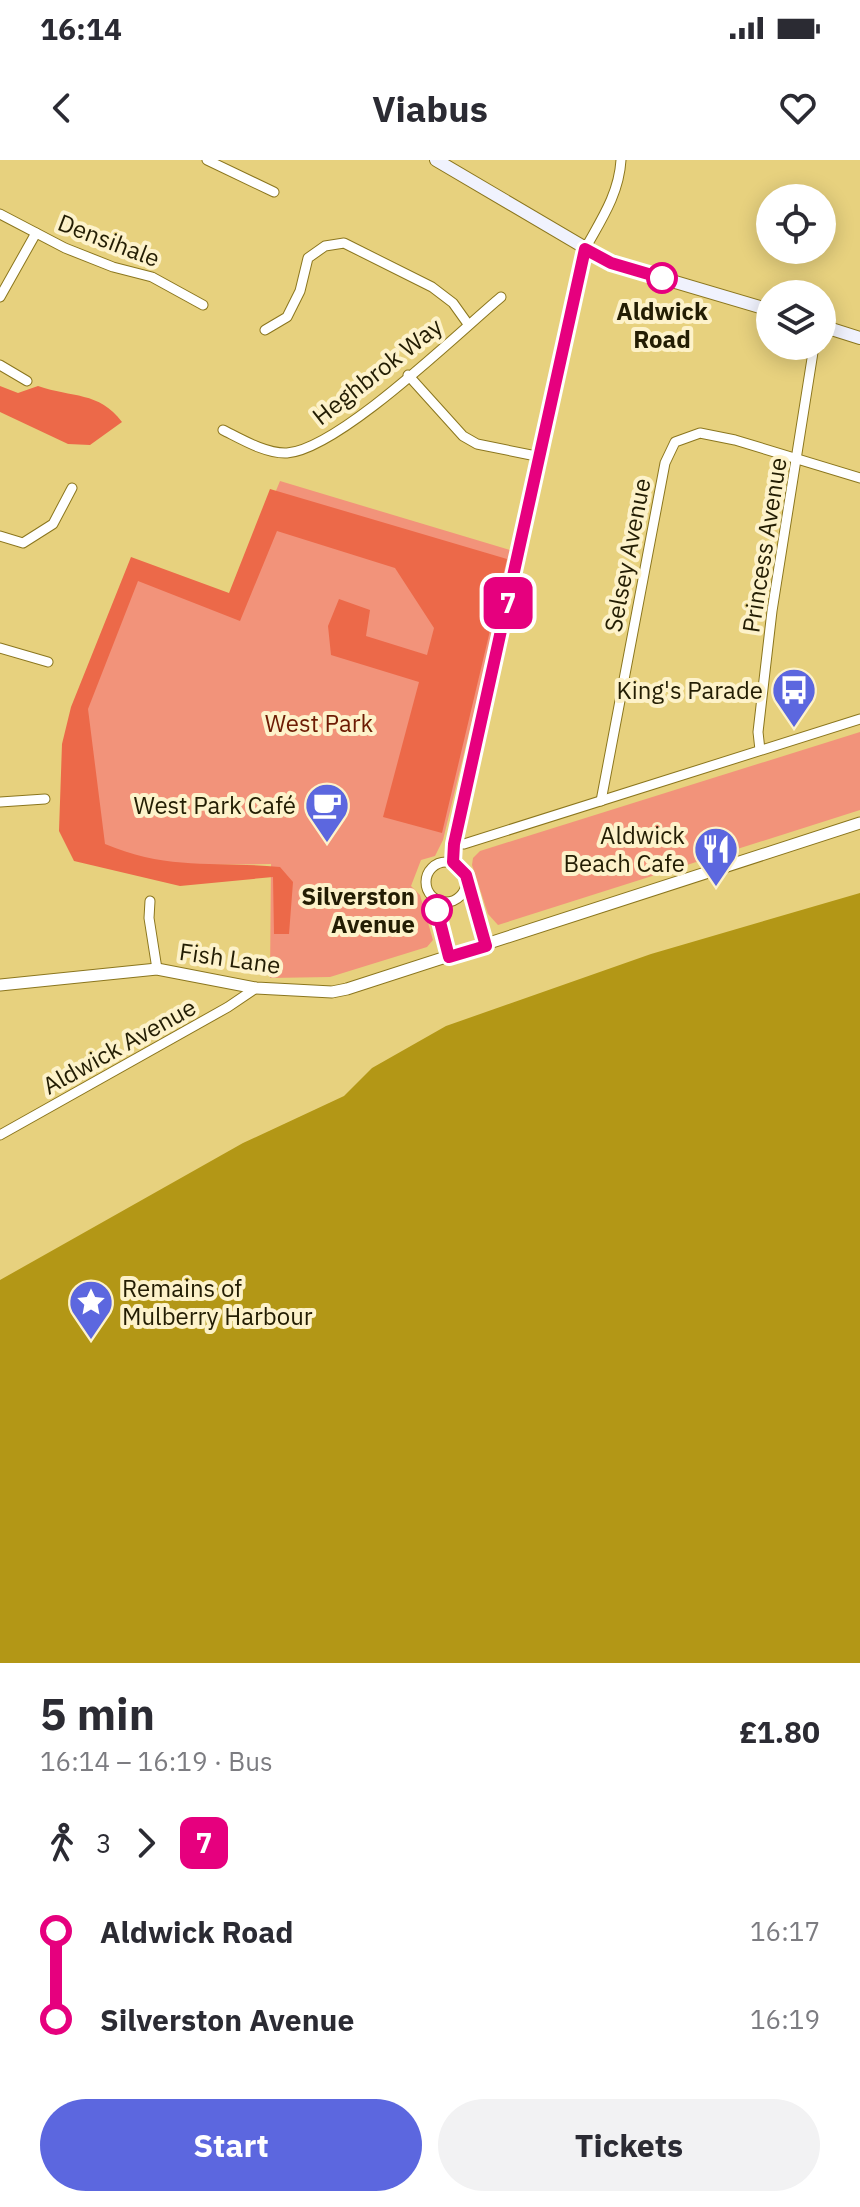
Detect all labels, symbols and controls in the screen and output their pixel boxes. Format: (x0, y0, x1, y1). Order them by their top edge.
text: 16:14 (40, 9, 122, 48)
text: Viabus (372, 85, 488, 132)
icon: back (40, 86, 84, 130)
icon: heart (776, 86, 820, 130)
map controls (756, 184, 836, 360)
button: locate (756, 184, 836, 264)
street label: Densihale (53, 206, 165, 274)
marker: Aldwick Road (647, 263, 677, 293)
button: layers (756, 280, 836, 360)
place label: Aldwick Road (616, 295, 708, 355)
street label: Heghbrok Way (305, 310, 449, 432)
street label: Princess Avenue (734, 455, 794, 635)
street label: Selsey Avenue (596, 475, 658, 635)
line badge: 7 (482, 577, 534, 629)
text: 7 (500, 584, 516, 621)
bus stop icon: King's Parade (770, 666, 818, 729)
place label: King's Parade (616, 674, 763, 706)
park label: West Park (265, 707, 374, 739)
cafe icon: West Park Café (303, 781, 351, 844)
place label: West Park Café (133, 789, 296, 821)
place label: Aldwick Beach Cafe (563, 819, 685, 879)
restaurant icon: Aldwick Beach Cafe (692, 825, 740, 888)
place label: Silverston Avenue (301, 880, 415, 940)
marker: Silverston Avenue (422, 895, 452, 925)
street label: Fish Lane (177, 935, 283, 981)
street label: Aldwick Avenue (37, 991, 201, 1101)
place label: Remains of Mulberry Harbour (122, 1272, 313, 1332)
place icon: Remains of Mulberry Harbour (67, 1278, 115, 1341)
text: 5 min (40, 1685, 155, 1742)
text: £1.80 (739, 1712, 820, 1751)
text: 16:14 – 16:19 · Bus (40, 1744, 273, 1778)
icon: walk (40, 1821, 84, 1865)
icon: forward (124, 1821, 168, 1865)
text: 7 (196, 1824, 212, 1861)
text: 3 (96, 1826, 112, 1860)
text: Aldwick Road (100, 1912, 294, 1951)
text: 16:17 (750, 1914, 820, 1948)
text: Silverston Avenue (100, 2000, 354, 2039)
text: 16:19 (750, 2002, 820, 2036)
button: Start (40, 2099, 422, 2191)
button: Tickets (438, 2099, 820, 2191)

